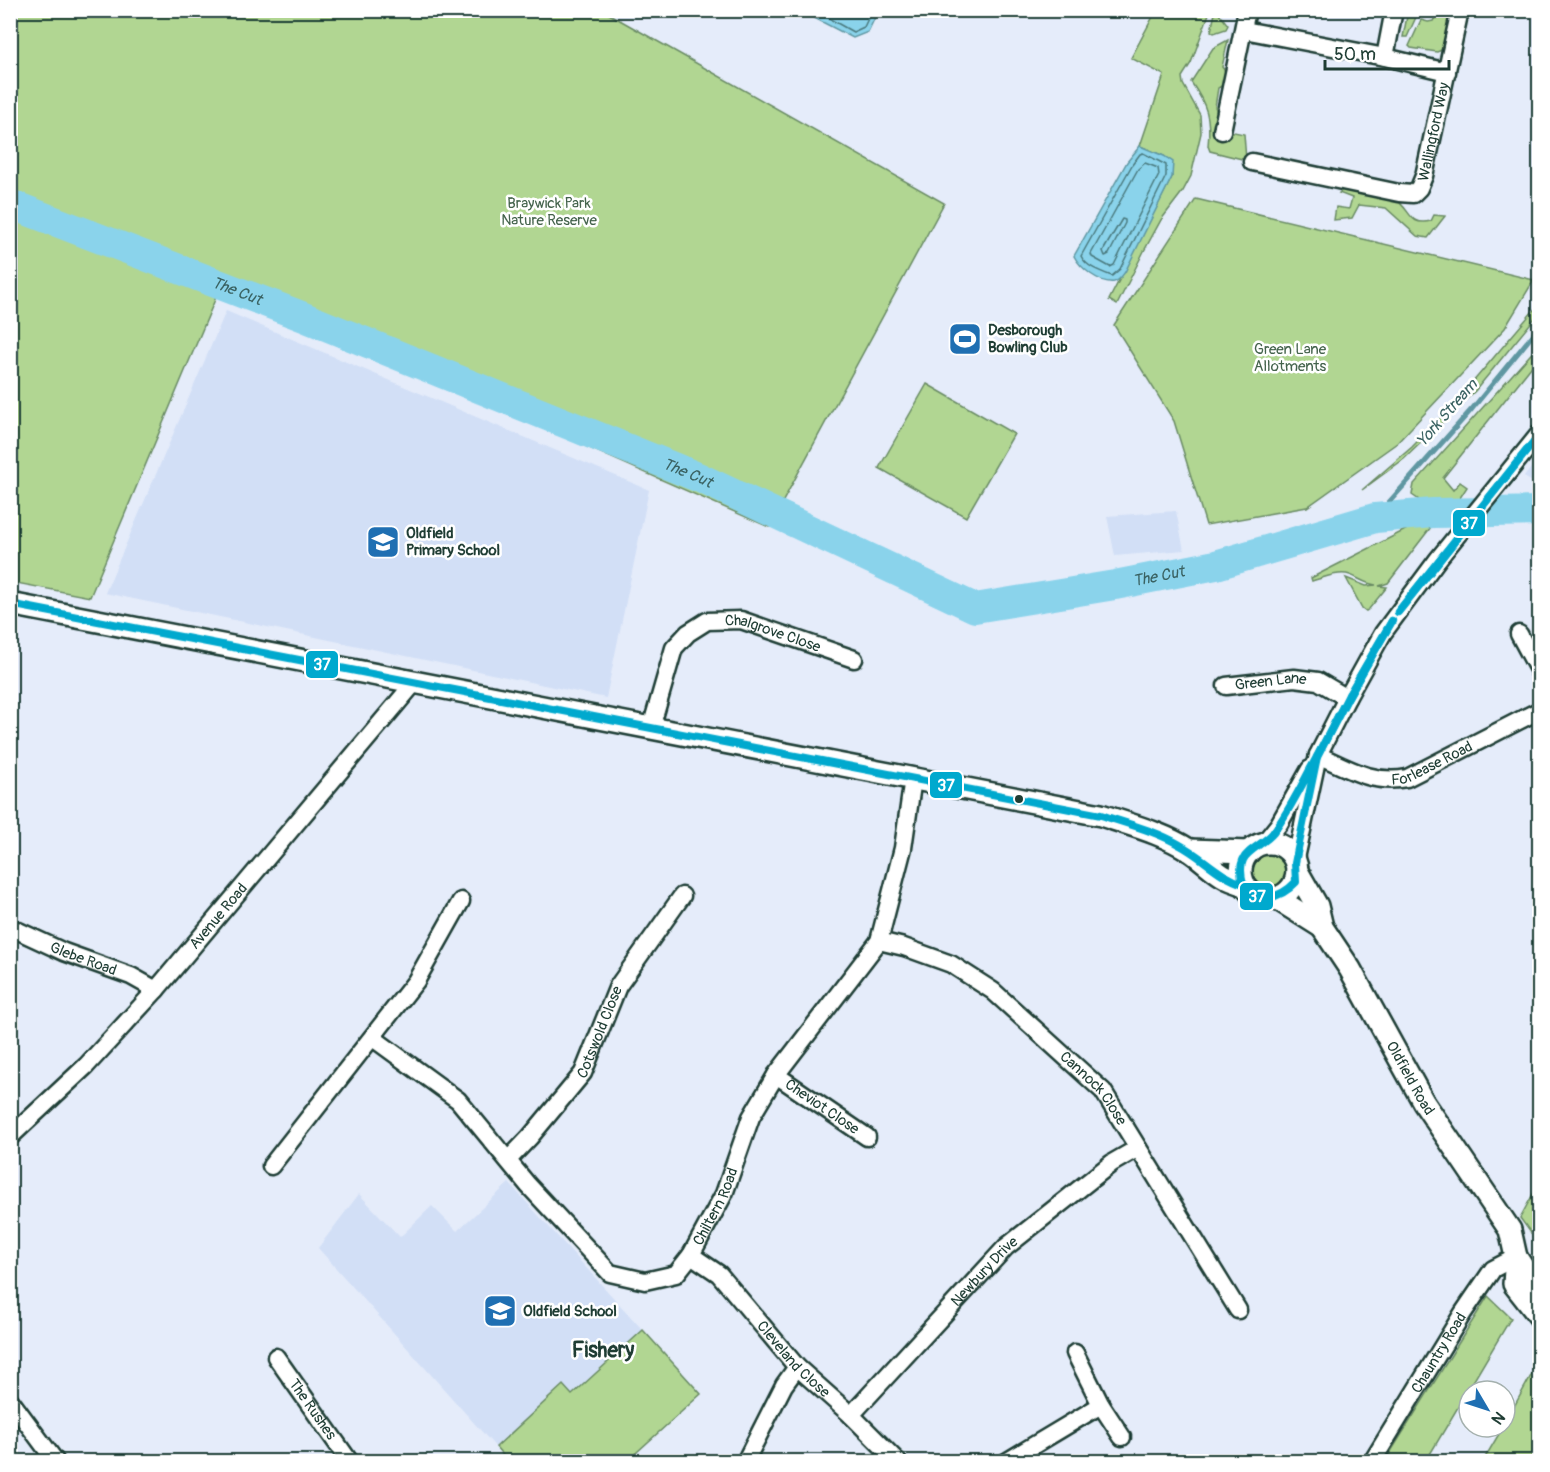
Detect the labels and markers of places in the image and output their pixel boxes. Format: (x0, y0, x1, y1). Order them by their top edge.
sports icon: Desborough Bowling Club (947, 321, 983, 357)
place label: Desborough Bowling Club (988, 321, 1068, 357)
school or university icon: Oldfield Primary School (365, 524, 401, 560)
place label: Oldfield Primary School (406, 524, 500, 560)
unlabelled marker (1013, 793, 1025, 805)
school or university icon: Oldfield School (482, 1293, 518, 1329)
place label: Oldfield School (523, 1302, 617, 1321)

